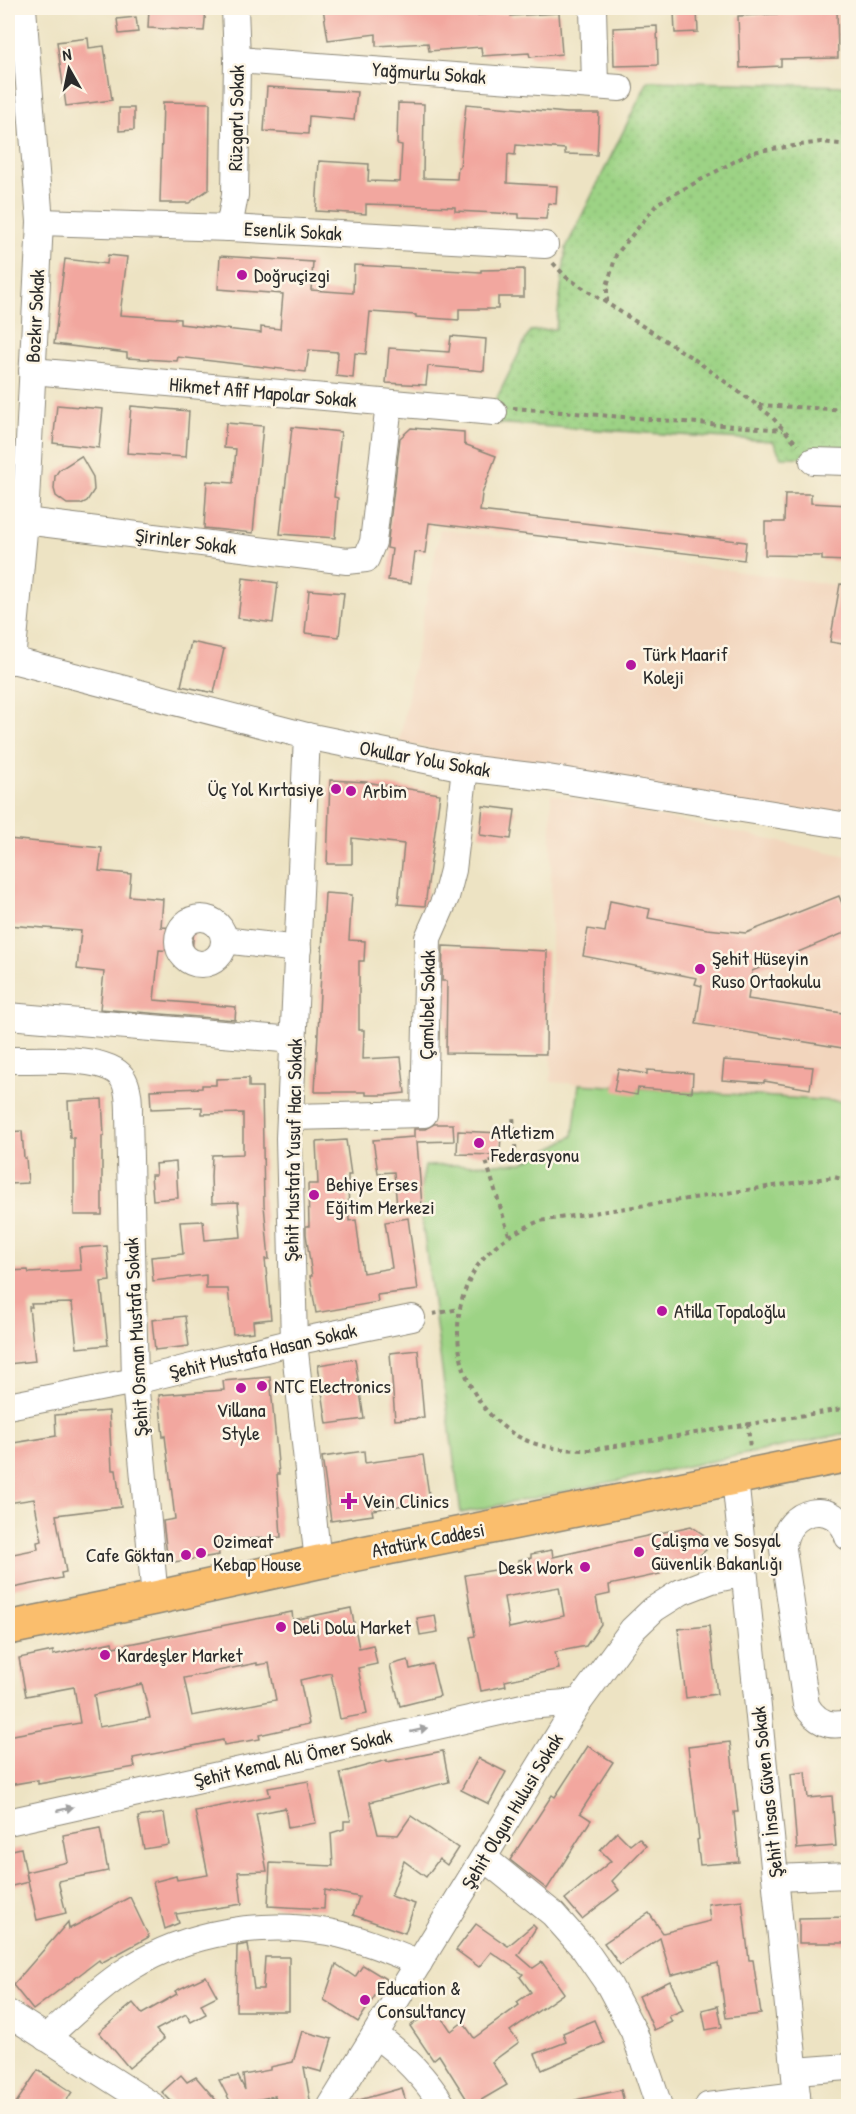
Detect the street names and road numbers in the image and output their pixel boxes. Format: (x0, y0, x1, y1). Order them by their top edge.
street label: Yağmurlu Sokak (371, 55, 487, 90)
street label: Rüzgarlı Sokak (221, 65, 250, 171)
street label: Esenlik Sokak (243, 214, 343, 247)
street label: Bozkır Sokak (19, 269, 50, 363)
street label: Hikmet Afif Mapolar Sokak (168, 370, 358, 413)
street label: Şirinler Sokak (134, 521, 238, 560)
street label: Okullar Yolu Sokak (357, 734, 493, 783)
street label: Çamlıbel Sokak (412, 950, 441, 1060)
street label: Şehit Mustafa Yusuf Hacı Sokak (277, 1038, 308, 1262)
street label: Şehit Osman Mustafa Sokak (117, 1237, 154, 1437)
street label: Şehit Mustafa Hasan Sokak (167, 1316, 359, 1385)
street label: Atatürk Caddesi (369, 1515, 487, 1564)
street label: Şehit İnsas Güven Sokak (744, 1705, 789, 1879)
street label: Şehit Kemal Ali Ömer Sokak (191, 1722, 394, 1793)
street label: Şehit Olgun Hulusi Sokak (454, 1728, 569, 1894)

